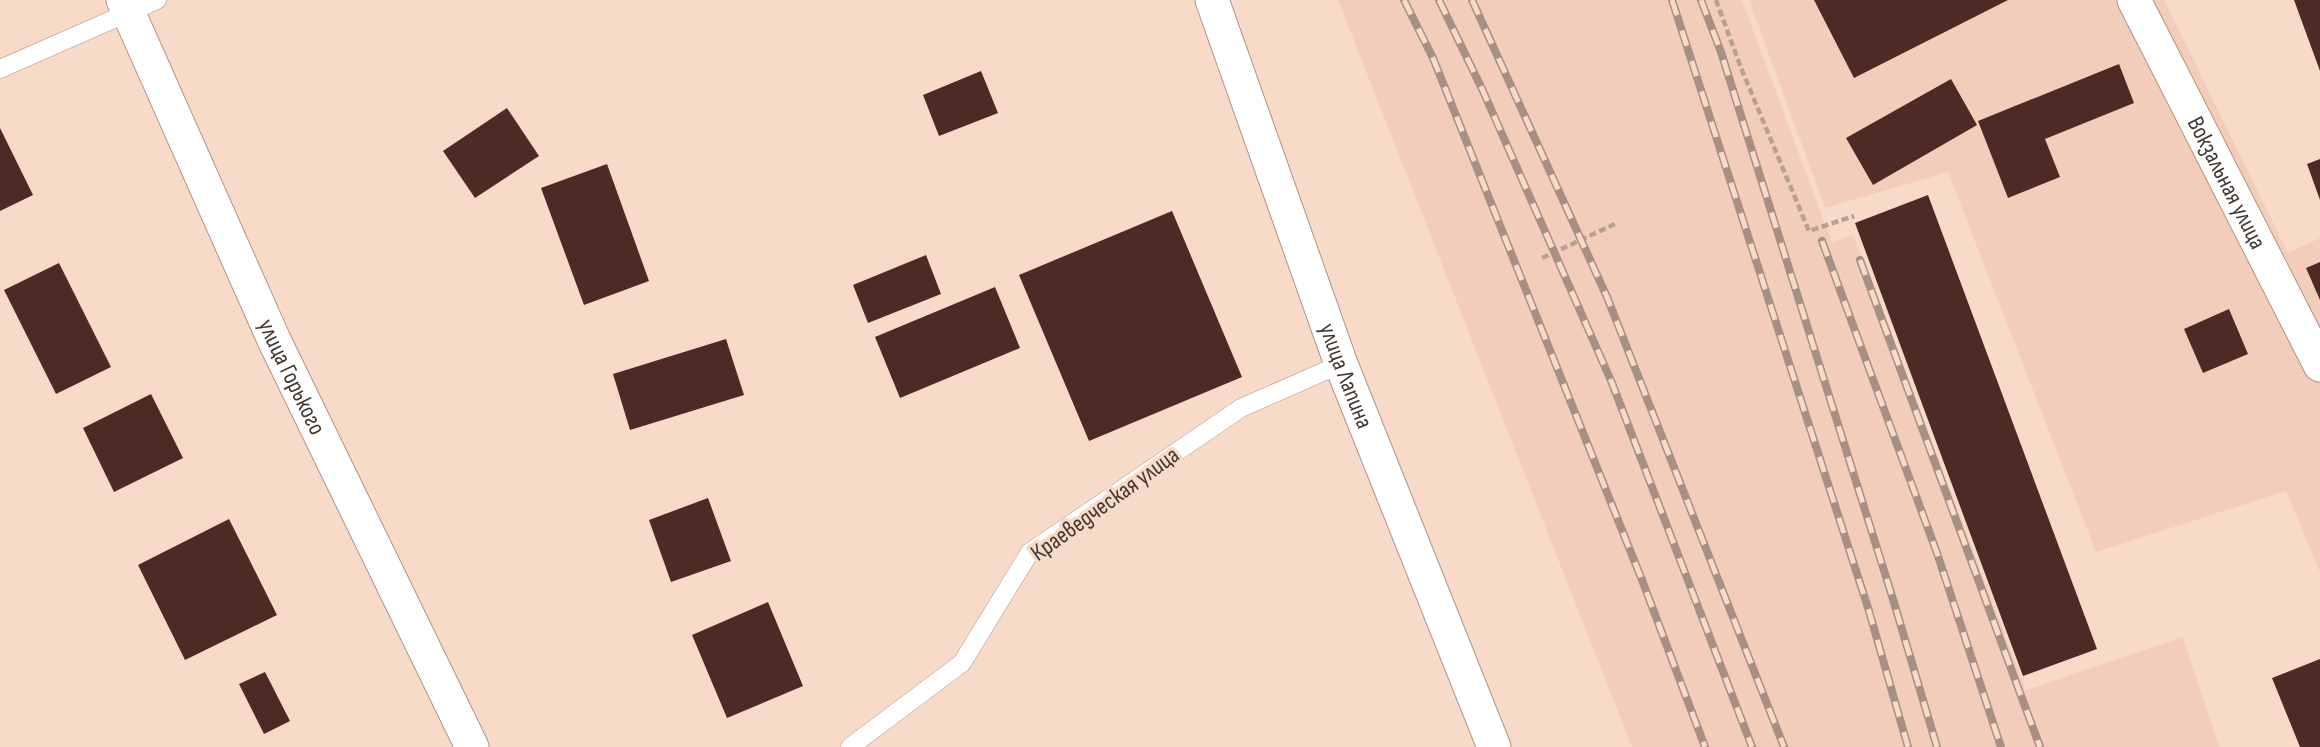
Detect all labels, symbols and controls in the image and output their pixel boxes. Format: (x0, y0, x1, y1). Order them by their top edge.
street label: Вокзальная улица (2181, 112, 2273, 254)
street label: улица Горького (252, 314, 332, 439)
street label: улица Лапина (1313, 319, 1380, 432)
street label: Краеведческая улица (1025, 440, 1185, 568)

